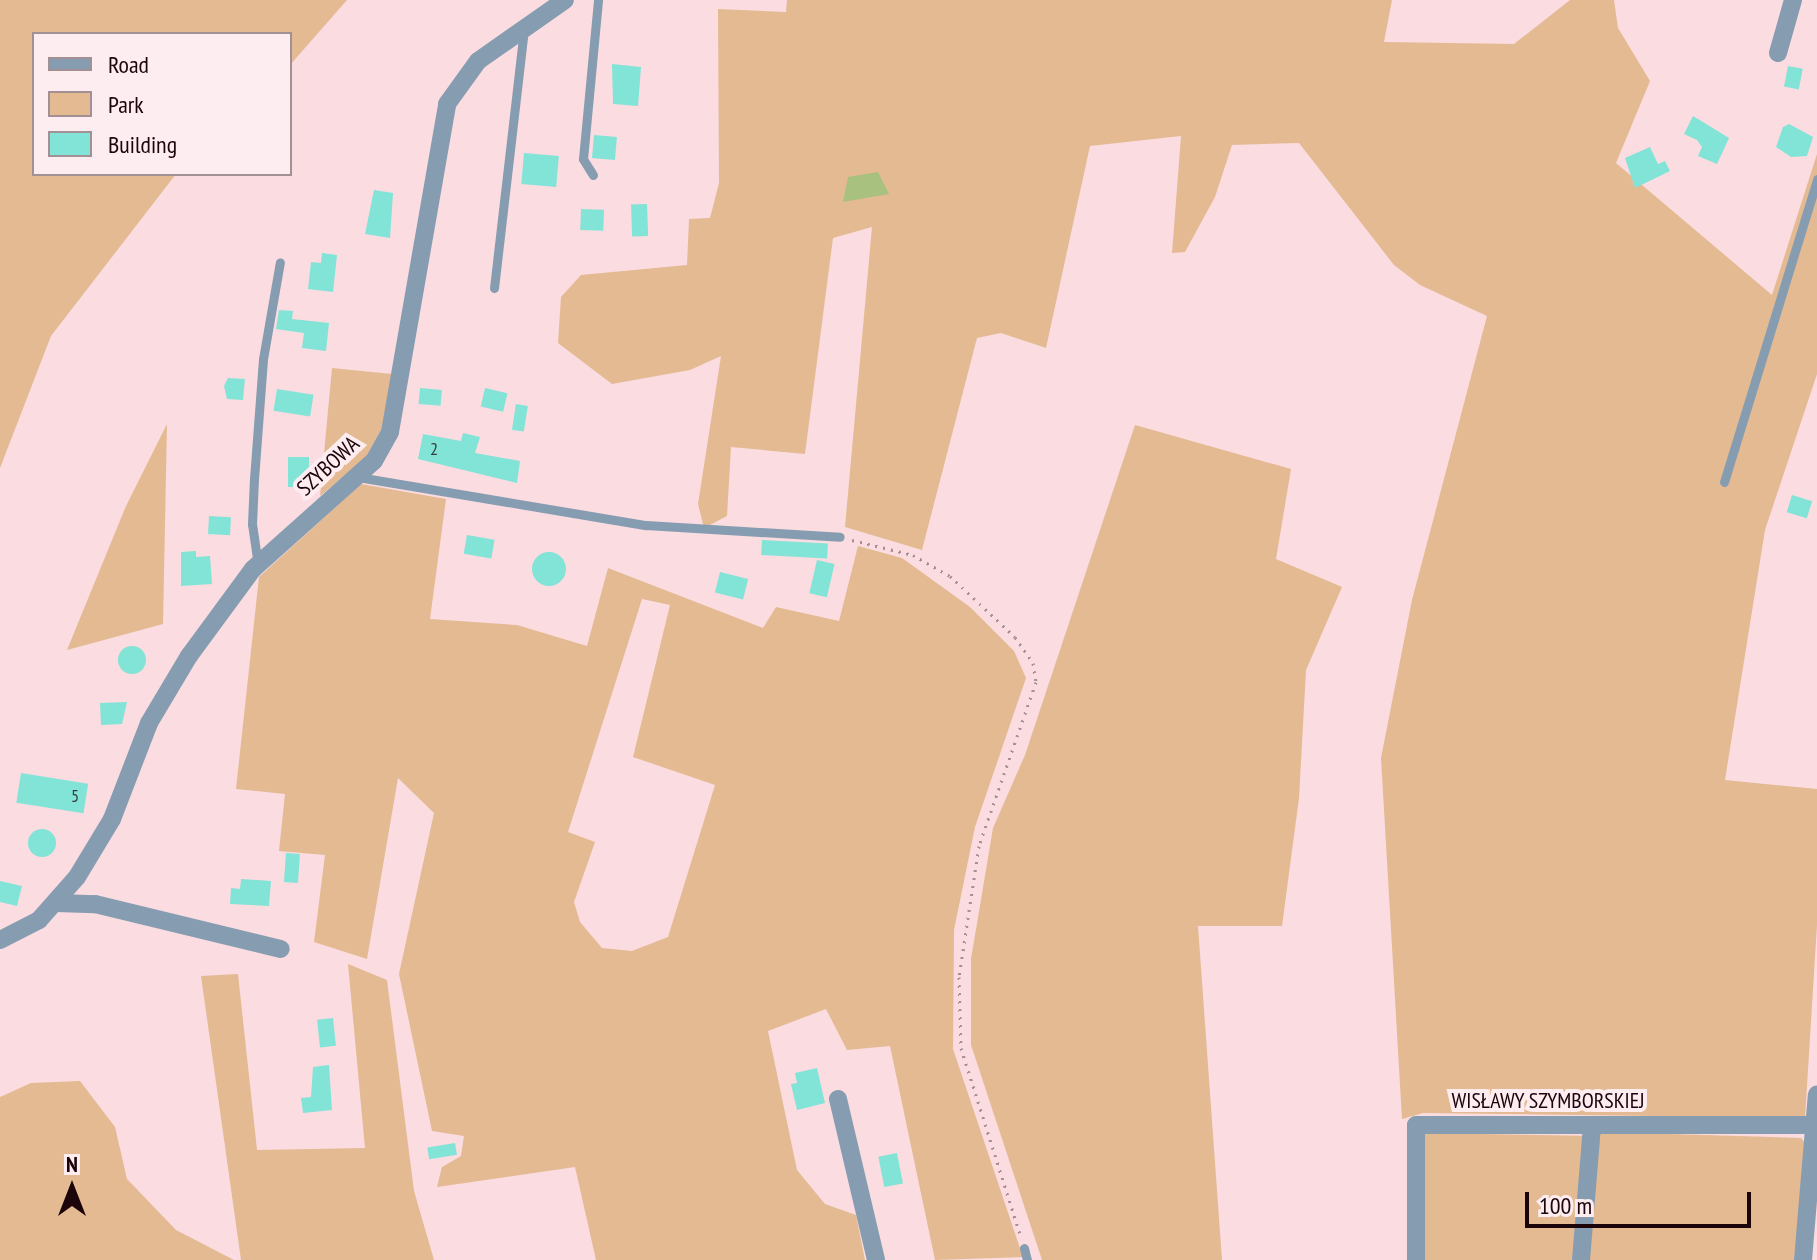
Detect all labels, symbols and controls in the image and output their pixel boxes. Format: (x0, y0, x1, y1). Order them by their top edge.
legend (32, 32, 292, 176)
text: Road (108, 49, 149, 80)
text: Park (108, 89, 144, 120)
text: Building (108, 129, 177, 160)
street label: SZYBOWA (291, 431, 365, 501)
house number: 2 (430, 438, 438, 460)
house number: 5 (71, 785, 79, 807)
street label: WISŁAWY SZYMBORSKIEJ (1451, 1088, 1645, 1114)
north arrow (32, 1148, 112, 1228)
text: N (66, 1150, 78, 1178)
scale bar (1529, 1176, 1755, 1226)
text: 100 m (1539, 1190, 1592, 1221)

